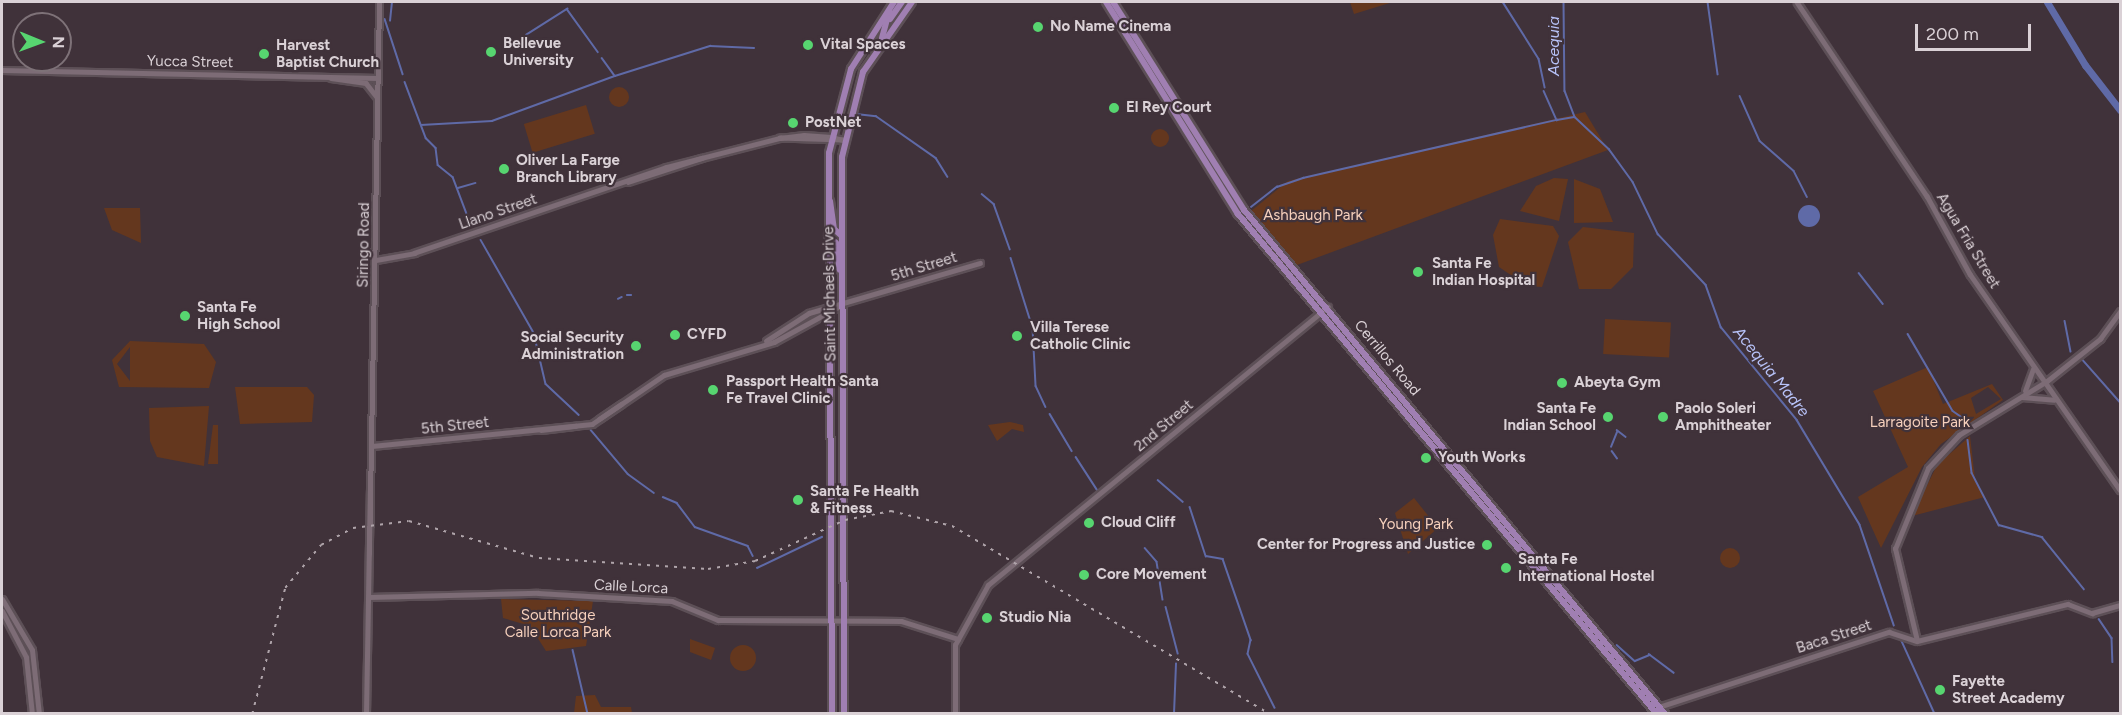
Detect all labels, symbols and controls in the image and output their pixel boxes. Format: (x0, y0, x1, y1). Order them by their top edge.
north arrow (12, 12, 72, 72)
scale bar (1918, 12, 2034, 50)
water label: Acequia (1544, 16, 1564, 76)
place label: No Name Cinema (1050, 18, 1171, 36)
marker: No Name Cinema (1031, 20, 1045, 34)
text: 200 m (1926, 23, 1979, 45)
place label: Bellevue University (503, 34, 574, 69)
text: N (49, 36, 68, 49)
place label: Harvest Baptist Church (276, 36, 379, 71)
place label: Vital Spaces (820, 36, 906, 54)
marker: Vital Spaces (801, 38, 815, 52)
marker: Bellevue University (484, 45, 498, 59)
marker: Harvest Baptist Church (257, 47, 271, 61)
street label: Yucca Street (147, 52, 233, 72)
place label: El Rey Court (1126, 99, 1212, 117)
marker: El Rey Court (1107, 101, 1121, 115)
place label: PostNet (805, 114, 862, 132)
marker: PostNet (786, 116, 800, 130)
place label: Oliver La Farge Branch Library (516, 151, 620, 186)
marker: Oliver La Farge Branch Library (497, 162, 511, 176)
street label: Llano Street (457, 190, 539, 234)
street label: Agua Fria Street (1932, 190, 2004, 292)
street label: Siringo Road (354, 202, 374, 288)
park label: Ashbaugh Park (1263, 207, 1363, 225)
street label: Saint Michaels Drive (820, 226, 840, 362)
street label: 5th Street (889, 248, 959, 286)
place label: Santa Fe Indian Hospital (1432, 254, 1535, 289)
marker: Santa Fe Indian Hospital (1409, 263, 1427, 281)
place label: Santa Fe High School (197, 298, 280, 333)
marker: Santa Fe High School (178, 309, 192, 323)
street label: Cerrillos Road (1350, 317, 1424, 399)
place label: Villa Terese Catholic Clinic (1030, 318, 1131, 353)
water label: Acequia Madre (1729, 323, 1813, 421)
place label: CYFD (687, 326, 726, 344)
marker: Villa Terese Catholic Clinic (1008, 327, 1026, 345)
place label: Social Security Administration (520, 328, 624, 363)
marker: CYFD (668, 328, 682, 342)
marker: Social Security Administration (629, 339, 643, 353)
place label: Passport Health Santa Fe Travel Clinic (726, 372, 879, 407)
place label: Abeyta Gym (1574, 374, 1661, 392)
marker: Abeyta Gym (1555, 376, 1569, 390)
marker: Passport Health Santa Fe Travel Clinic (704, 381, 722, 399)
street label: 2nd Street (1131, 396, 1197, 456)
place label: Santa Fe Indian School (1503, 399, 1596, 434)
place label: Paolo Soleri Amphitheater (1675, 399, 1771, 434)
marker: Santa Fe Indian School (1601, 410, 1615, 424)
marker: Paolo Soleri Amphitheater (1656, 410, 1670, 424)
street label: 5th Street (420, 413, 490, 439)
park label: Larragoite Park (1870, 414, 1970, 432)
place label: Youth Works (1438, 449, 1525, 467)
marker: Youth Works (1419, 451, 1433, 465)
place label: Santa Fe Health & Fitness (810, 482, 919, 517)
marker: Santa Fe Health & Fitness (791, 493, 805, 507)
place label: Cloud Cliff (1101, 514, 1176, 532)
marker: Cloud Cliff (1082, 516, 1096, 530)
park label: Young Park (1379, 516, 1453, 534)
place label: Center for Progress and Justice (1257, 536, 1475, 554)
marker: Center for Progress and Justice (1480, 538, 1494, 552)
place label: Santa Fe International Hostel (1518, 550, 1655, 585)
marker: Santa Fe International Hostel (1499, 561, 1513, 575)
place label: Core Movement (1096, 566, 1207, 584)
marker: Core Movement (1077, 568, 1091, 582)
street label: Calle Lorca (593, 576, 669, 598)
park label: Southridge Calle Lorca Park (505, 606, 611, 641)
place label: Studio Nia (999, 609, 1071, 627)
marker: Studio Nia (980, 611, 994, 625)
street label: Baca Street (1794, 616, 1874, 658)
place label: Fayette Street Academy (1952, 672, 2065, 707)
marker: Fayette Street Academy (1933, 683, 1947, 697)

